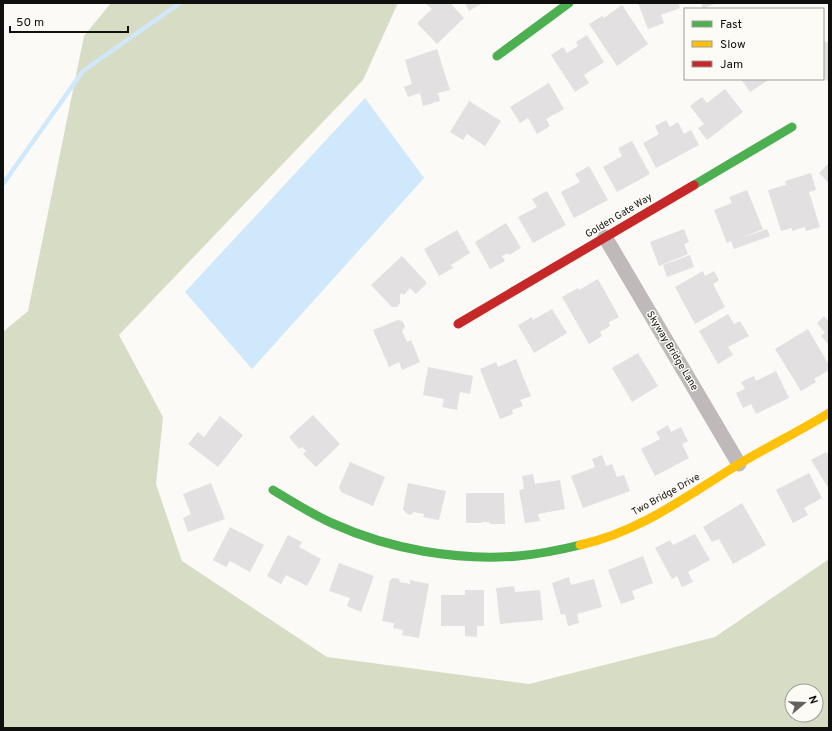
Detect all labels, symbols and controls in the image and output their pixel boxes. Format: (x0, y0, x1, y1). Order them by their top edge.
scale bar (10, 8, 128, 34)
legend (684, 8, 824, 80)
text: 50 m (16, 15, 44, 31)
text: Fast (720, 17, 742, 33)
text: Slow (720, 37, 746, 53)
text: Jam (720, 57, 743, 73)
street label: Golden Gate Way (583, 191, 655, 241)
street label: Skyway Bridge Lane (643, 309, 701, 393)
street label: Two Bridge Drive (630, 471, 702, 519)
north arrow (784, 683, 824, 723)
text: N (805, 694, 820, 706)

